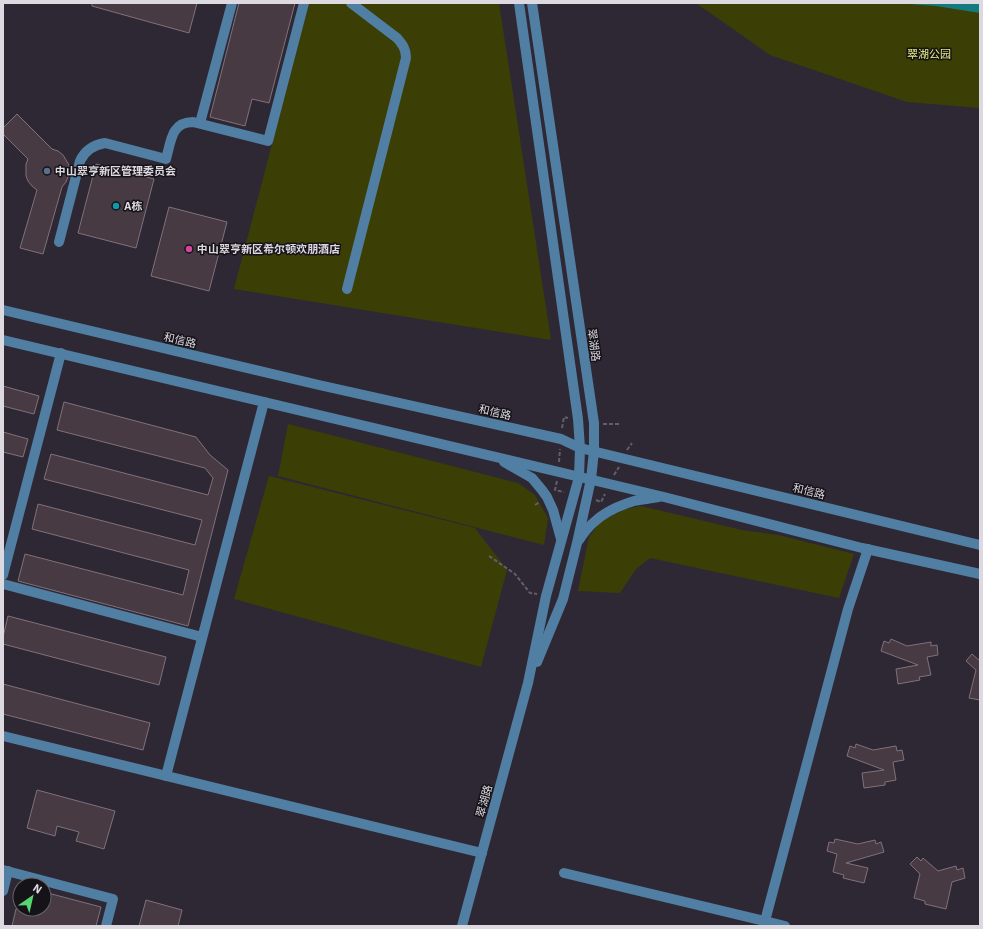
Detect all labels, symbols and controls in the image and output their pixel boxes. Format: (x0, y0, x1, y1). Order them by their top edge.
park label: 翠湖公园 (907, 47, 951, 61)
place label: 中山翠亨新区管理委员会 (55, 164, 176, 178)
marker: 中山翠亨新区管理委员会 (42, 166, 52, 176)
place label: A栋 (124, 199, 143, 213)
marker: A栋 (111, 201, 121, 211)
place label: 中山翠亨新区希尔顿欢朋酒店 (197, 242, 340, 256)
marker: 中山翠亨新区希尔顿欢朋酒店 (184, 244, 194, 254)
street label: 翠湖路 (585, 328, 603, 362)
street label: 和信路 (162, 329, 198, 351)
street label: 和信路 (477, 401, 513, 423)
street label: 和信路 (791, 480, 827, 502)
street label: 翠湖路 (473, 783, 495, 819)
north arrow (12, 877, 52, 917)
text: N (30, 881, 45, 897)

